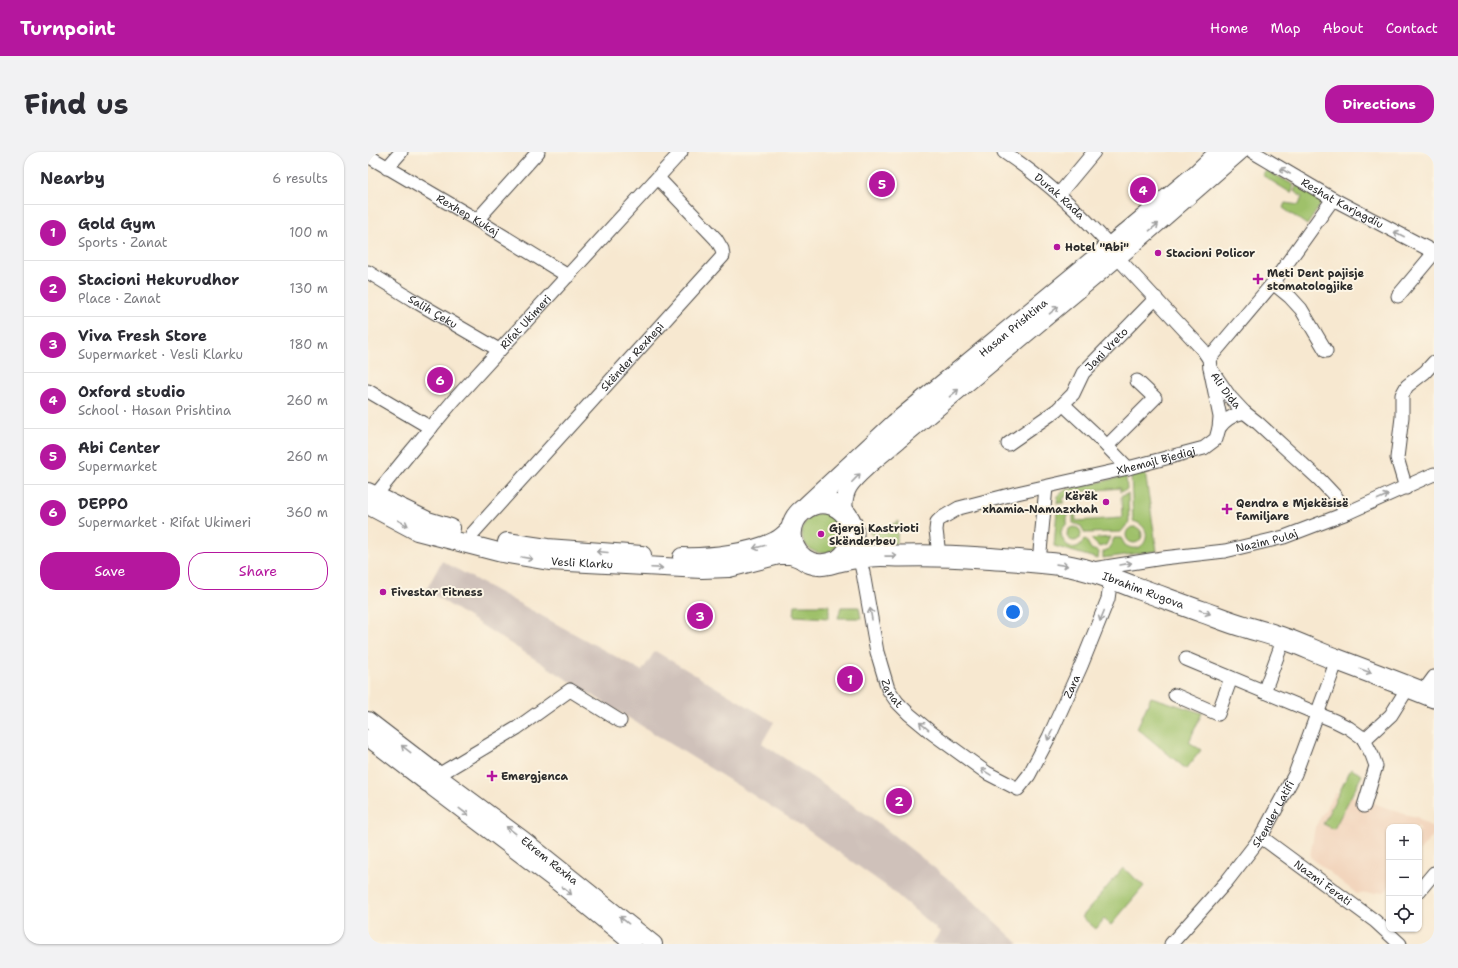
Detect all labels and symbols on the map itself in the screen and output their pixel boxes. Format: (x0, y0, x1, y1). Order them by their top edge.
one-way arrow (1279, 167, 1291, 175)
pin: 5 (869, 169, 895, 199)
street label: Durak Rada (1031, 170, 1088, 223)
pin: 4 (1130, 175, 1156, 205)
street label: Reshat Karjagdiu (1298, 175, 1386, 232)
street label: Rexhep Kukaj (434, 191, 502, 240)
one-way arrow (1149, 222, 1159, 231)
one-way arrow (1393, 230, 1405, 237)
place label: Hotel "Abi" (1065, 240, 1129, 255)
marker: Hotel "Abi" (1052, 242, 1062, 252)
place label: Stacioni Policor (1166, 246, 1255, 261)
marker: Stacioni Policor (1153, 248, 1163, 258)
place label: Meti Dent pajisje stomatologjike (1267, 266, 1364, 294)
marker: Meti Dent pajisje stomatologjike (1252, 273, 1264, 285)
street label: Salih Çeku (405, 292, 460, 332)
street label: Rifat Ukimeri (497, 292, 555, 353)
street label: Hasan Prishtina (976, 295, 1051, 361)
one-way arrow (1049, 305, 1059, 314)
street label: Skënder Rexhepi (597, 319, 668, 395)
street label: Jani Vreto (1082, 324, 1132, 374)
pin: 6 (427, 365, 453, 395)
street label: Ali Dida (1207, 369, 1244, 412)
one-way arrow (949, 388, 959, 397)
street label: Xhemajl Bjediqi (1115, 444, 1197, 478)
one-way arrow (851, 473, 861, 483)
place label: Kërëk xhamia-Namazxhah (982, 489, 1099, 517)
one-way arrow (1376, 493, 1388, 501)
place label: Qendra e Mjekësisë Familjare (1236, 496, 1349, 524)
marker: Kërëk xhamia-Namazxhah (1101, 497, 1111, 507)
marker: Qendra e Mjekësisë Familjare (1221, 503, 1233, 515)
one-way arrow (396, 520, 408, 527)
place label: Gjergj Kastrioti Skënderbeu (829, 521, 919, 549)
street label: Nazim Pulaj (1234, 526, 1300, 556)
marker: Gjergj Kastrioti Skënderbeu (816, 529, 826, 539)
one-way arrow (753, 543, 766, 551)
one-way arrow (596, 548, 609, 555)
one-way arrow (884, 552, 897, 560)
one-way arrow (521, 554, 534, 562)
street label: Vesli Klarku (551, 554, 613, 572)
one-way arrow (1119, 560, 1132, 568)
one-way arrow (1056, 561, 1069, 569)
one-way arrow (650, 564, 663, 572)
street label: Ibrahim Rugova (1100, 569, 1186, 613)
place label: Fivestar Fitness (391, 585, 483, 600)
marker: Fivestar Fitness (378, 587, 388, 597)
pin: 3 (687, 601, 713, 631)
your location (1003, 602, 1023, 622)
one-way arrow (867, 608, 875, 621)
one-way arrow (1097, 609, 1105, 621)
one-way arrow (1198, 609, 1210, 617)
pin: 1 (837, 664, 863, 694)
one-way arrow (1360, 667, 1372, 675)
street label: Zara (1060, 672, 1084, 701)
street label: Zanat (877, 677, 906, 712)
one-way arrow (919, 722, 930, 731)
one-way arrow (1046, 729, 1053, 741)
one-way arrow (401, 745, 412, 754)
one-way arrow (980, 767, 991, 776)
place label: Emergjenca (501, 769, 569, 784)
marker: Emergjenca (486, 770, 498, 782)
street label: Skender Latifi (1249, 778, 1298, 851)
pin: 2 (886, 786, 912, 816)
one-way arrow (458, 808, 469, 816)
one-way arrow (506, 826, 517, 834)
street label: Ekrem Rexha (517, 833, 581, 889)
street label: Nazmi Ferati (1291, 857, 1355, 909)
one-way arrow (562, 886, 573, 895)
one-way arrow (618, 915, 629, 924)

